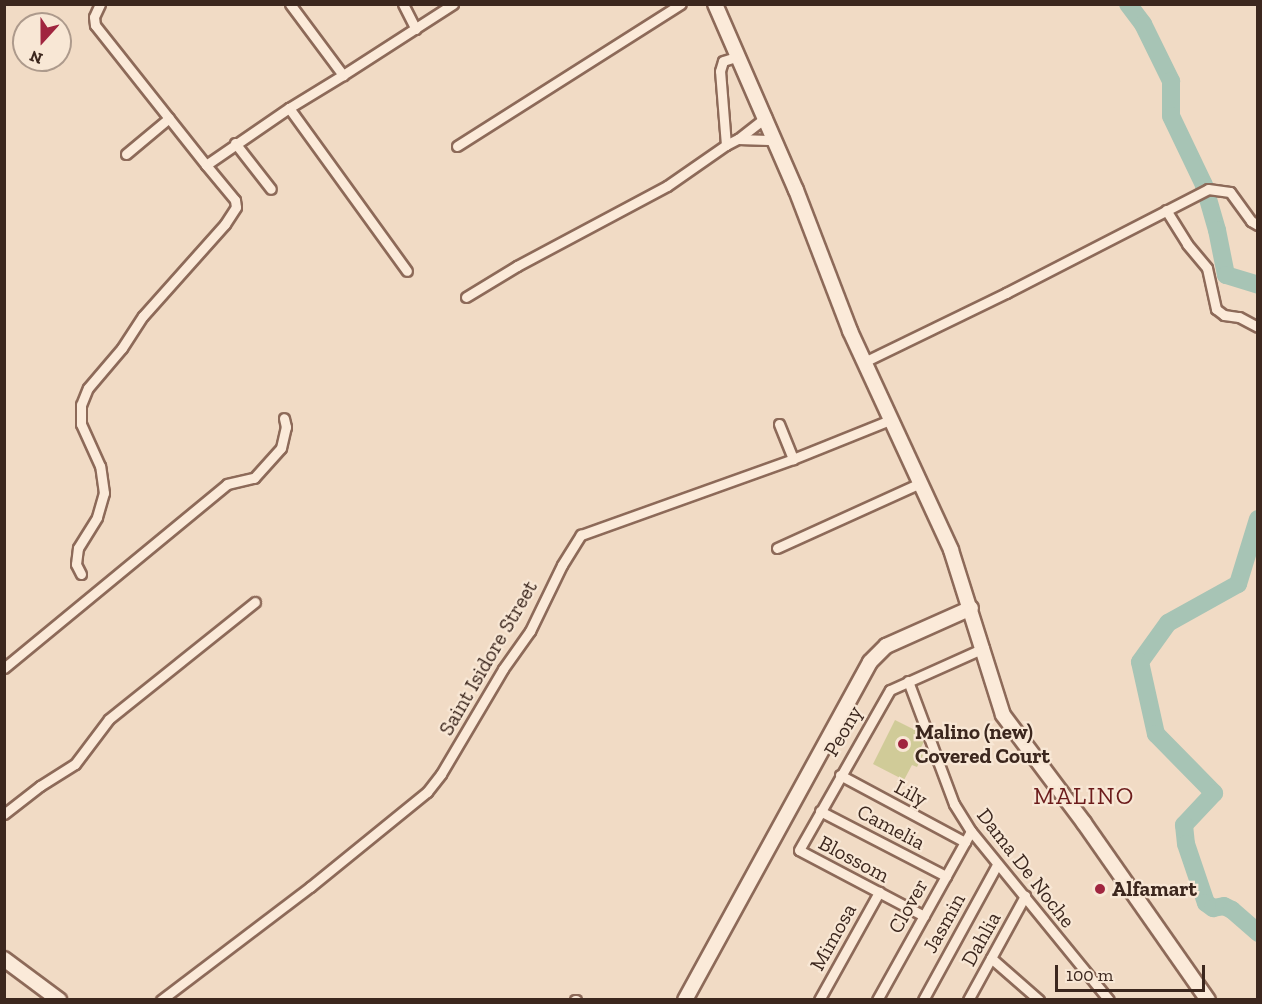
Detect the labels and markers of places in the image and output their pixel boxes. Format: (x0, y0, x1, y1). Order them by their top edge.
place label: Malino (new) Covered Court (915, 719, 1050, 769)
marker: Malino (new) Covered Court (896, 737, 910, 751)
place label: Alfamart (1112, 876, 1197, 902)
marker: Alfamart (1093, 882, 1107, 896)

